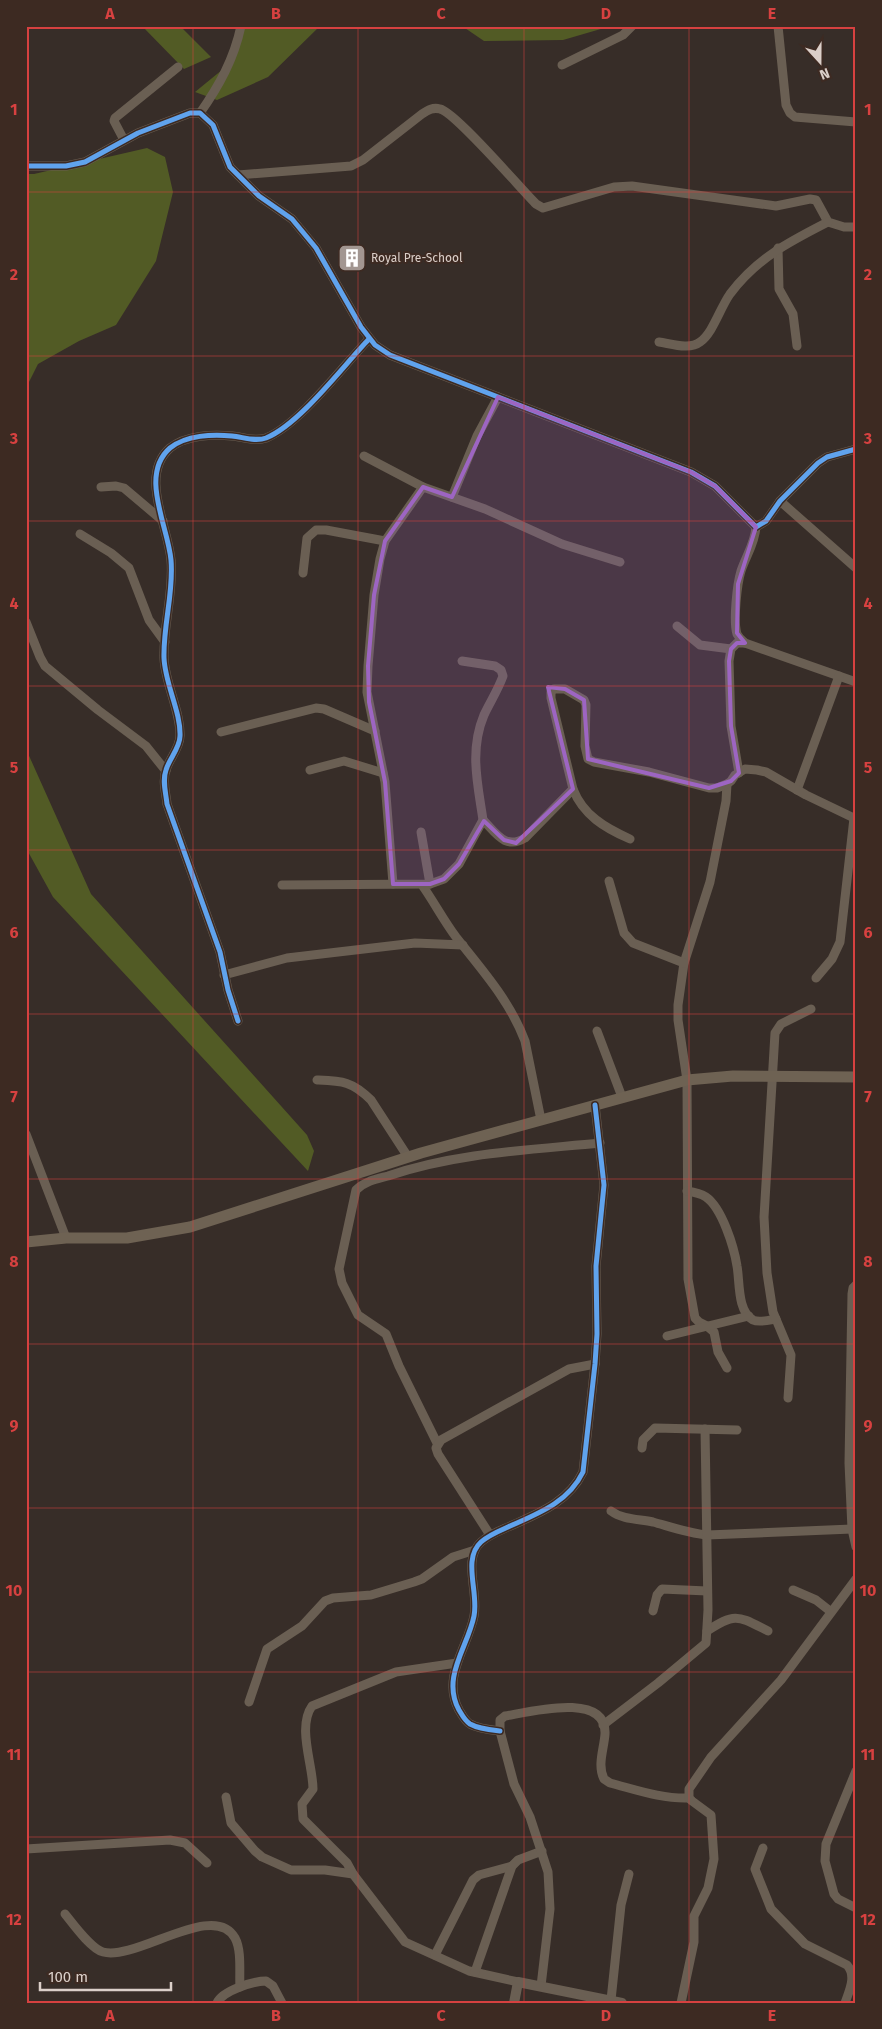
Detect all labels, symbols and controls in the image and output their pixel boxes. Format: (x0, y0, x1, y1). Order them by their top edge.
text: A (104, 4, 115, 23)
text: B (271, 4, 281, 23)
text: C (436, 4, 446, 23)
text: D (601, 4, 611, 23)
text: E (768, 4, 776, 23)
north arrow (794, 38, 844, 88)
text: N (817, 64, 832, 83)
text: 1 (10, 100, 18, 119)
text: 1 (864, 100, 872, 119)
building icon: Royal Pre-School (337, 243, 367, 273)
place label: Royal Pre-School (371, 251, 463, 265)
text: 2 (10, 265, 18, 284)
text: 2 (864, 265, 872, 284)
text: 3 (9, 429, 18, 448)
text: 3 (863, 429, 872, 448)
text: 4 (9, 594, 19, 613)
text: 4 (863, 594, 873, 613)
text: 5 (10, 758, 19, 777)
text: 5 (864, 758, 873, 777)
text: 6 (9, 923, 19, 942)
text: 6 (863, 923, 873, 942)
text: 7 (10, 1087, 18, 1106)
text: 7 (864, 1087, 872, 1106)
text: 8 (9, 1252, 19, 1271)
text: 8 (863, 1252, 873, 1271)
text: 9 (10, 1416, 19, 1435)
text: 9 (864, 1416, 873, 1435)
text: 10 (6, 1581, 22, 1600)
text: 10 (860, 1581, 876, 1600)
text: 11 (7, 1745, 21, 1764)
text: 11 (861, 1745, 875, 1764)
text: 12 (6, 1910, 22, 1929)
text: 12 (860, 1910, 876, 1929)
scale bar (40, 1959, 171, 1991)
text: 100 m (48, 1968, 88, 1986)
text: A (104, 2006, 115, 2025)
text: B (271, 2006, 281, 2025)
text: C (436, 2006, 446, 2025)
text: D (601, 2006, 611, 2025)
text: E (768, 2006, 776, 2025)

